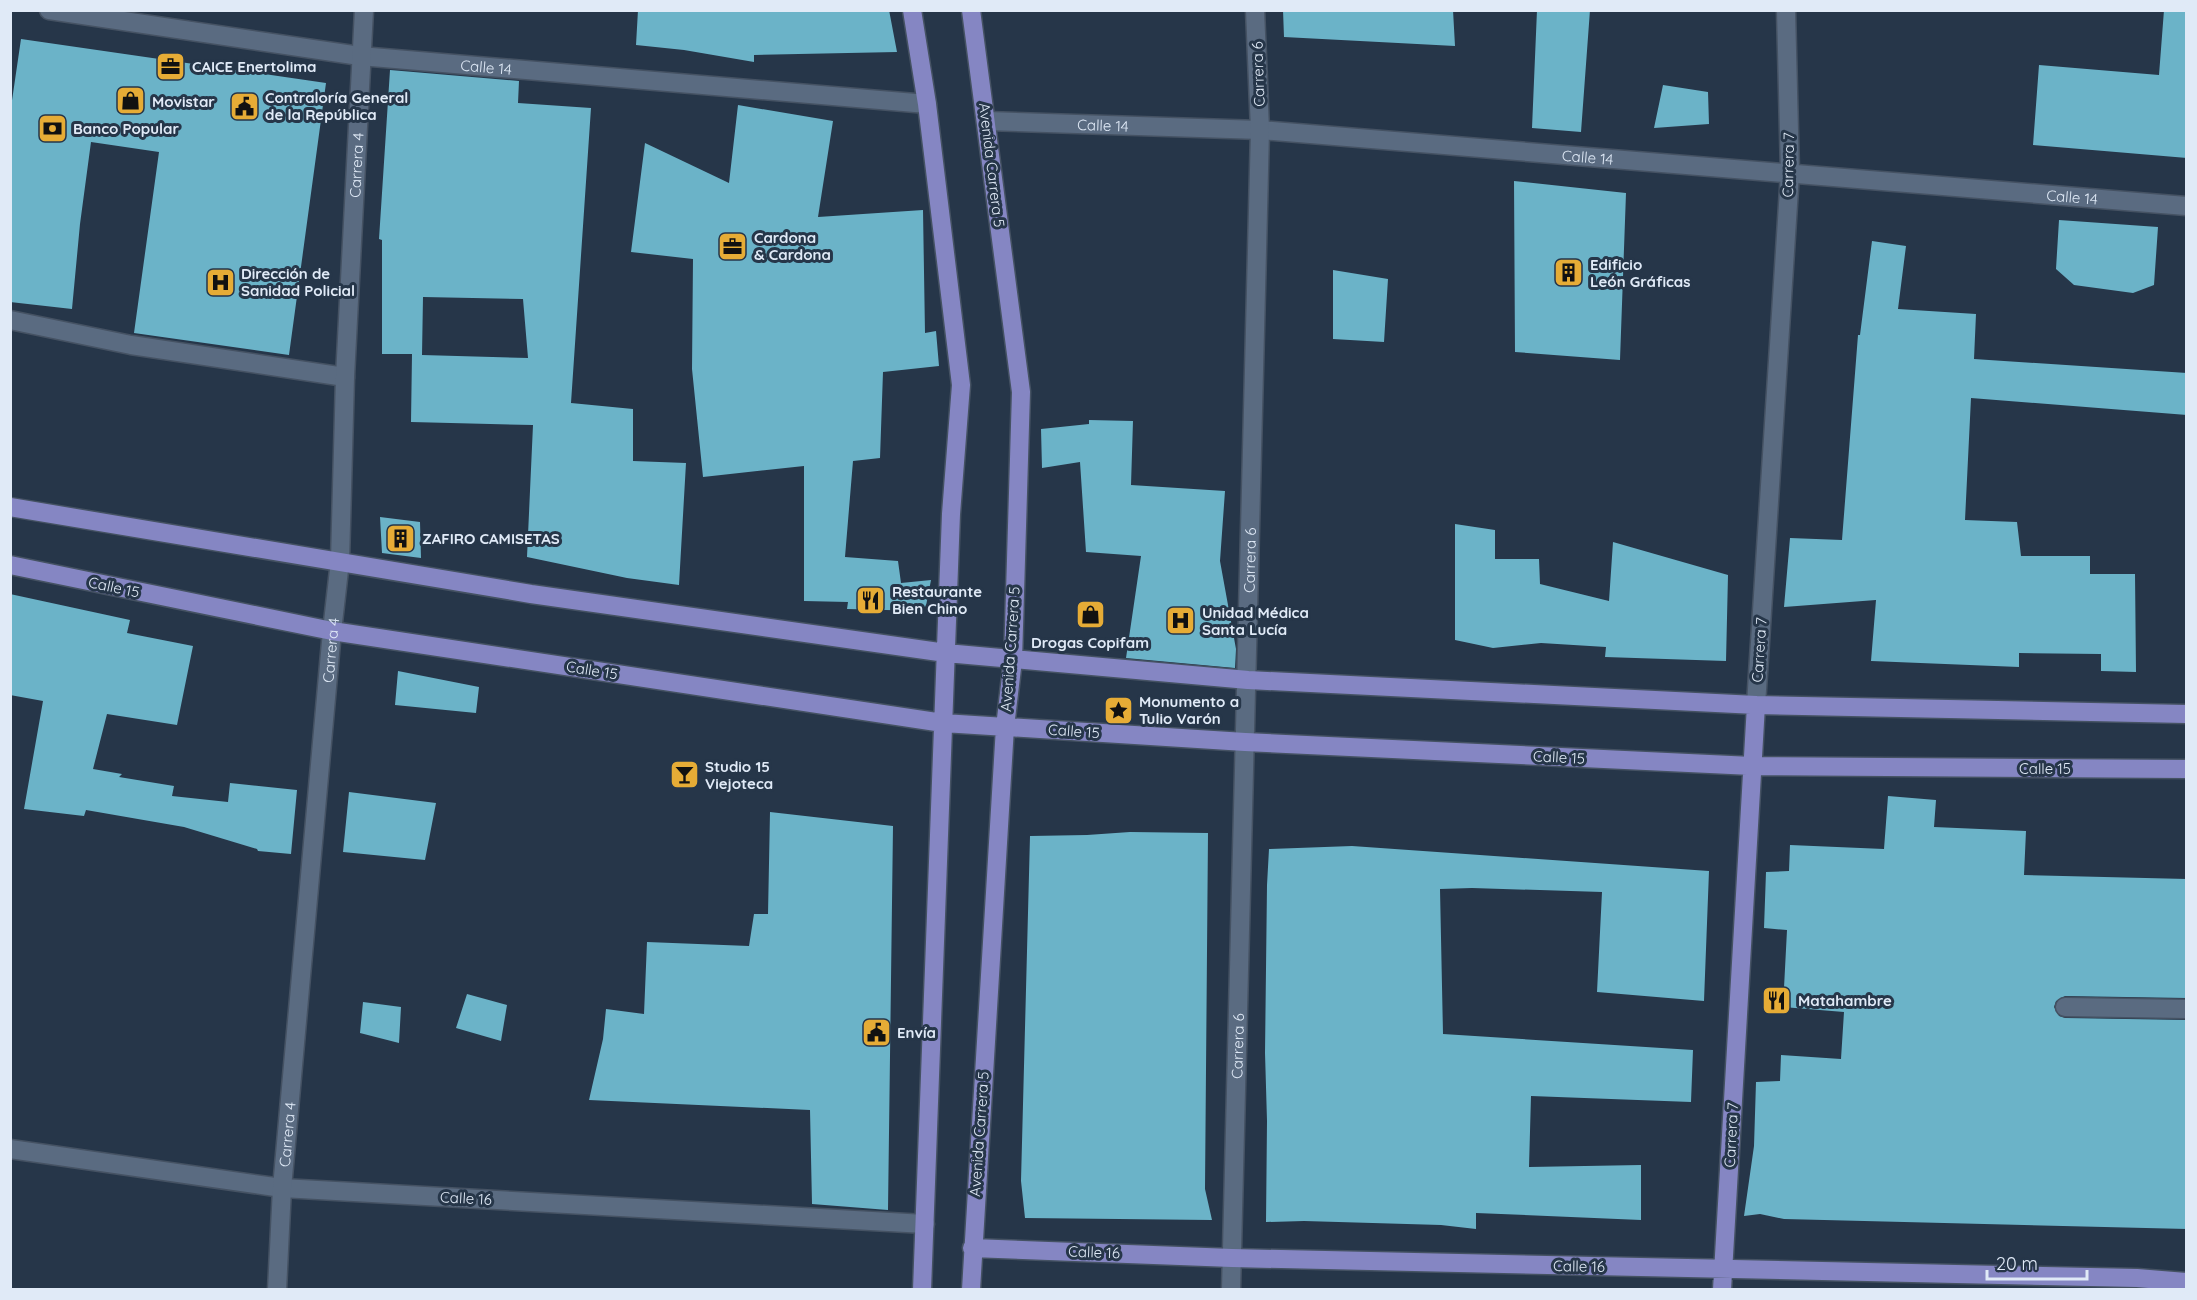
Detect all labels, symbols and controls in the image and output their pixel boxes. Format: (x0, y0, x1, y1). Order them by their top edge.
street label: Carrera 6 (1247, 41, 1269, 107)
office icon: CAICE Enertolima (155, 50, 187, 82)
street label: Calle 14 (460, 55, 513, 78)
place label: CAICE Enertolima (192, 57, 316, 76)
shop icon: Movistar (115, 85, 147, 117)
place label: Contraloría General de la República (265, 88, 408, 124)
public building icon: Contraloría General de la República (228, 90, 260, 122)
place label: Movistar (152, 92, 215, 111)
street label: Avenida Carrera 5 (975, 102, 1009, 228)
bank icon: Banco Popular (36, 112, 68, 144)
street label: Calle 14 (1077, 114, 1129, 135)
place label: Banco Popular (73, 119, 179, 138)
street label: Carrera 4 (345, 132, 367, 198)
street label: Carrera 7 (1778, 132, 1798, 198)
street label: Calle 14 (1561, 145, 1614, 168)
street label: Calle 14 (2046, 185, 2099, 208)
place label: Cardona & Cardona (754, 228, 831, 264)
office icon: Cardona & Cardona (717, 230, 749, 262)
place label: Edificio León Gráficas (1590, 255, 1691, 291)
building icon: Edificio León Gráficas (1553, 257, 1585, 289)
place label: Dirección de Sanidad Policial (241, 264, 355, 300)
hospital icon: Dirección de Sanidad Policial (204, 266, 236, 298)
building icon: ZAFIRO CAMISETAS (385, 522, 417, 554)
street label: Carrera 6 (1239, 527, 1260, 593)
place label: ZAFIRO CAMISETAS (422, 529, 560, 548)
street label: Calle 15 (87, 572, 141, 602)
place label: Restaurante Bien Chino (892, 582, 982, 618)
restaurant icon: Restaurante Bien Chino (855, 584, 887, 616)
street label: Avenida Carrera 5 (996, 586, 1024, 712)
shop icon: Drogas Copifam (1074, 599, 1106, 631)
place label: Unidad Médica Santa Lucía (1202, 603, 1309, 639)
hospital icon: Unidad Médica Santa Lucía (1165, 605, 1197, 637)
street label: Carrera 4 (318, 617, 343, 684)
street label: Carrera 7 (1747, 617, 1771, 683)
place label: Drogas Copifam (1031, 633, 1149, 652)
street label: Calle 15 (565, 657, 619, 683)
place label: Monumento a Tulio Varón (1139, 692, 1239, 728)
place icon: Monumento a Tulio Varón (1102, 694, 1134, 726)
street label: Calle 15 (1047, 720, 1101, 742)
street label: Calle 15 (1533, 746, 1585, 768)
place label: Studio 15 Viejoteca (705, 757, 773, 793)
bar icon: Studio 15 Viejoteca (668, 759, 700, 791)
street label: Calle 15 (2019, 759, 2071, 778)
restaurant icon: Matahambre (1761, 984, 1793, 1016)
place label: Matahambre (1798, 991, 1892, 1010)
street label: Carrera 6 (1227, 1013, 1247, 1079)
public building icon: Envía (860, 1016, 892, 1048)
place label: Envía (897, 1023, 936, 1042)
street label: Avenida Carrera 5 (965, 1071, 993, 1197)
street label: Carrera 4 (274, 1101, 299, 1168)
street label: Carrera 7 (1720, 1102, 1742, 1168)
street label: Calle 16 (440, 1187, 492, 1209)
street label: Calle 16 (1068, 1242, 1120, 1262)
scale bar (1987, 1243, 2088, 1281)
text: 20 m (1996, 1252, 2038, 1275)
street label: Calle 16 (1553, 1256, 1605, 1276)

